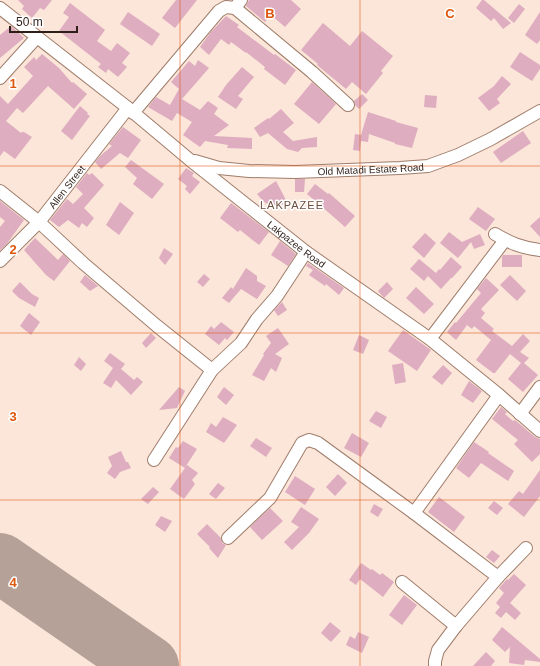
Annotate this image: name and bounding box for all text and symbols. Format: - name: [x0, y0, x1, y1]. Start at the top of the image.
- text: B: [265, 6, 275, 21]
- text: C: [445, 6, 455, 21]
- scale bar: [10, 8, 77, 34]
- text: 50 m: [16, 15, 43, 29]
- text: 1: [9, 76, 17, 91]
- street label: Old Matadi Estate Road: [317, 161, 424, 177]
- street label: Allen Street: [46, 163, 87, 210]
- district label: LAKPAZEE: [260, 199, 324, 211]
- street label: Lakpazee Road: [265, 218, 328, 270]
- text: 2: [9, 242, 17, 257]
- text: 3: [9, 409, 17, 424]
- text: 4: [9, 575, 17, 590]

